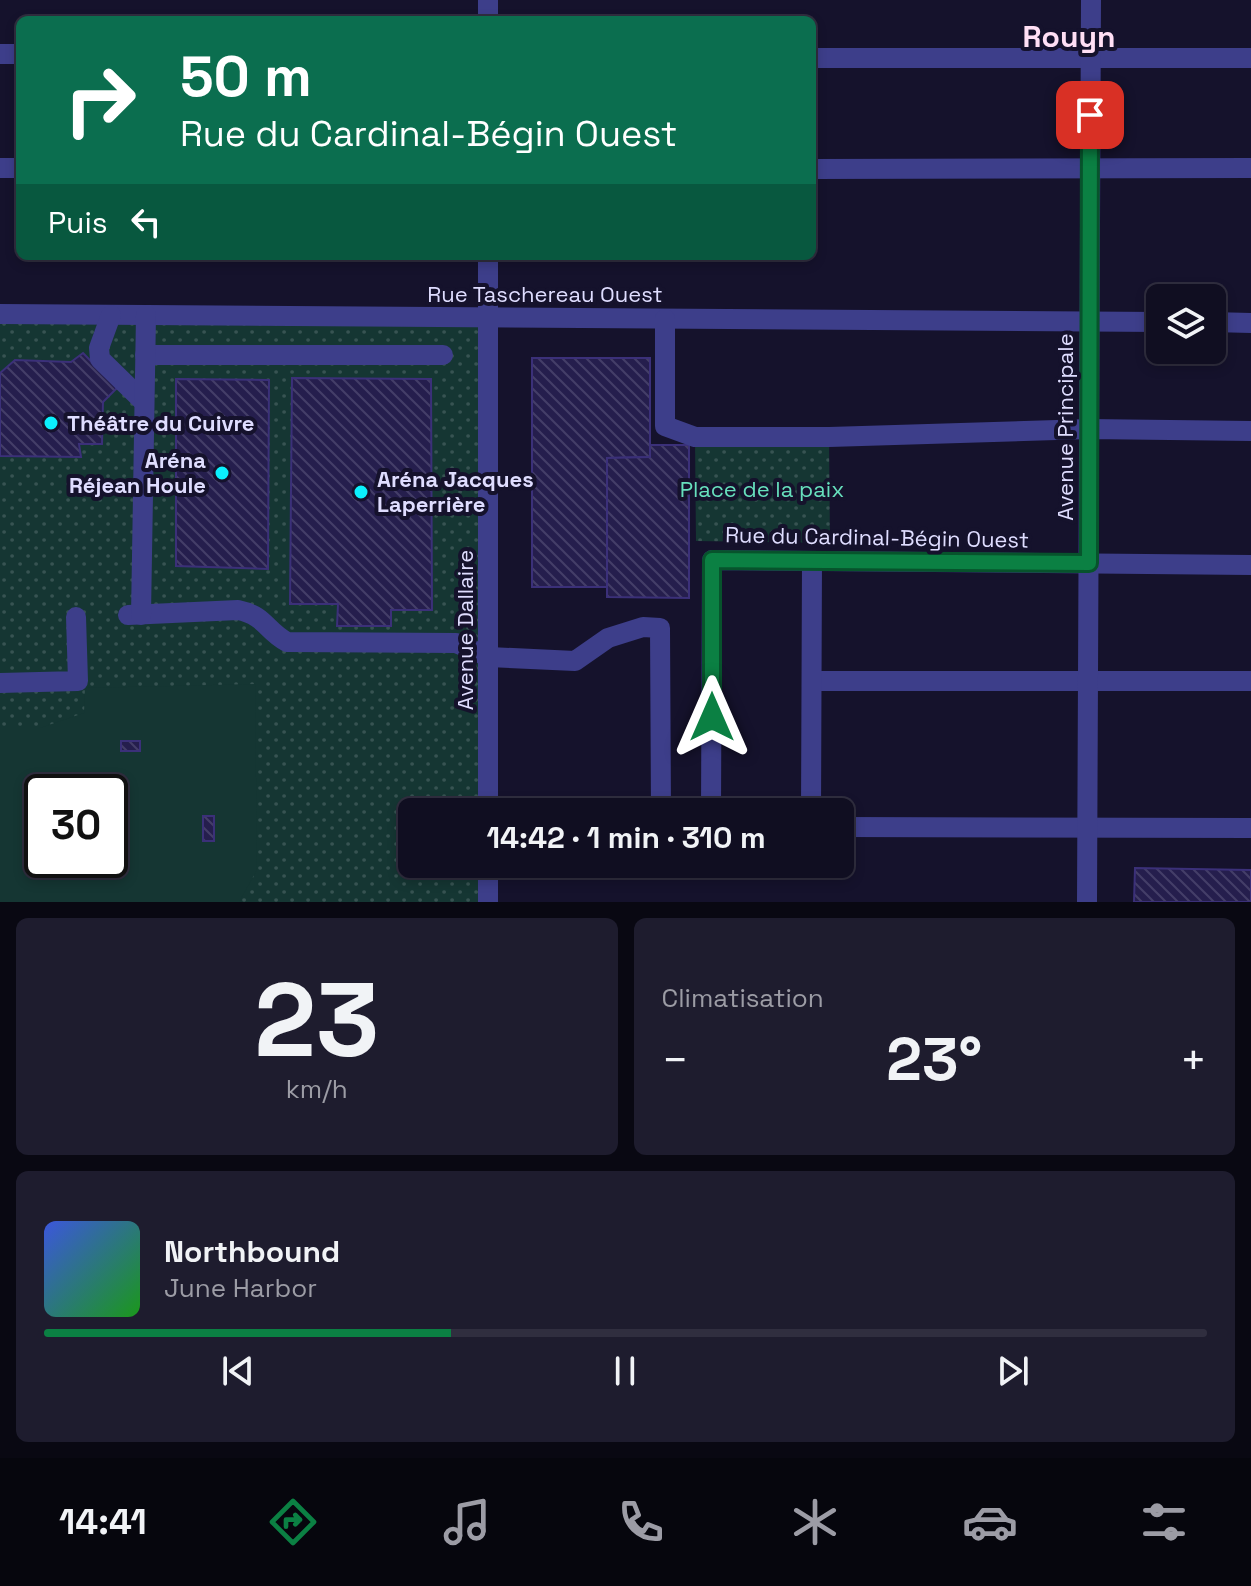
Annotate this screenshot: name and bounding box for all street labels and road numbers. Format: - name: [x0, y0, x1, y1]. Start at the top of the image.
- street label: Rue Taschereau Ouest: [427, 280, 663, 308]
- street label: Avenue Principale: [1051, 333, 1079, 521]
- street label: Rue du Cardinal-Bégin Ouest: [725, 520, 1029, 554]
- street label: Avenue Dallaire: [451, 550, 479, 710]

